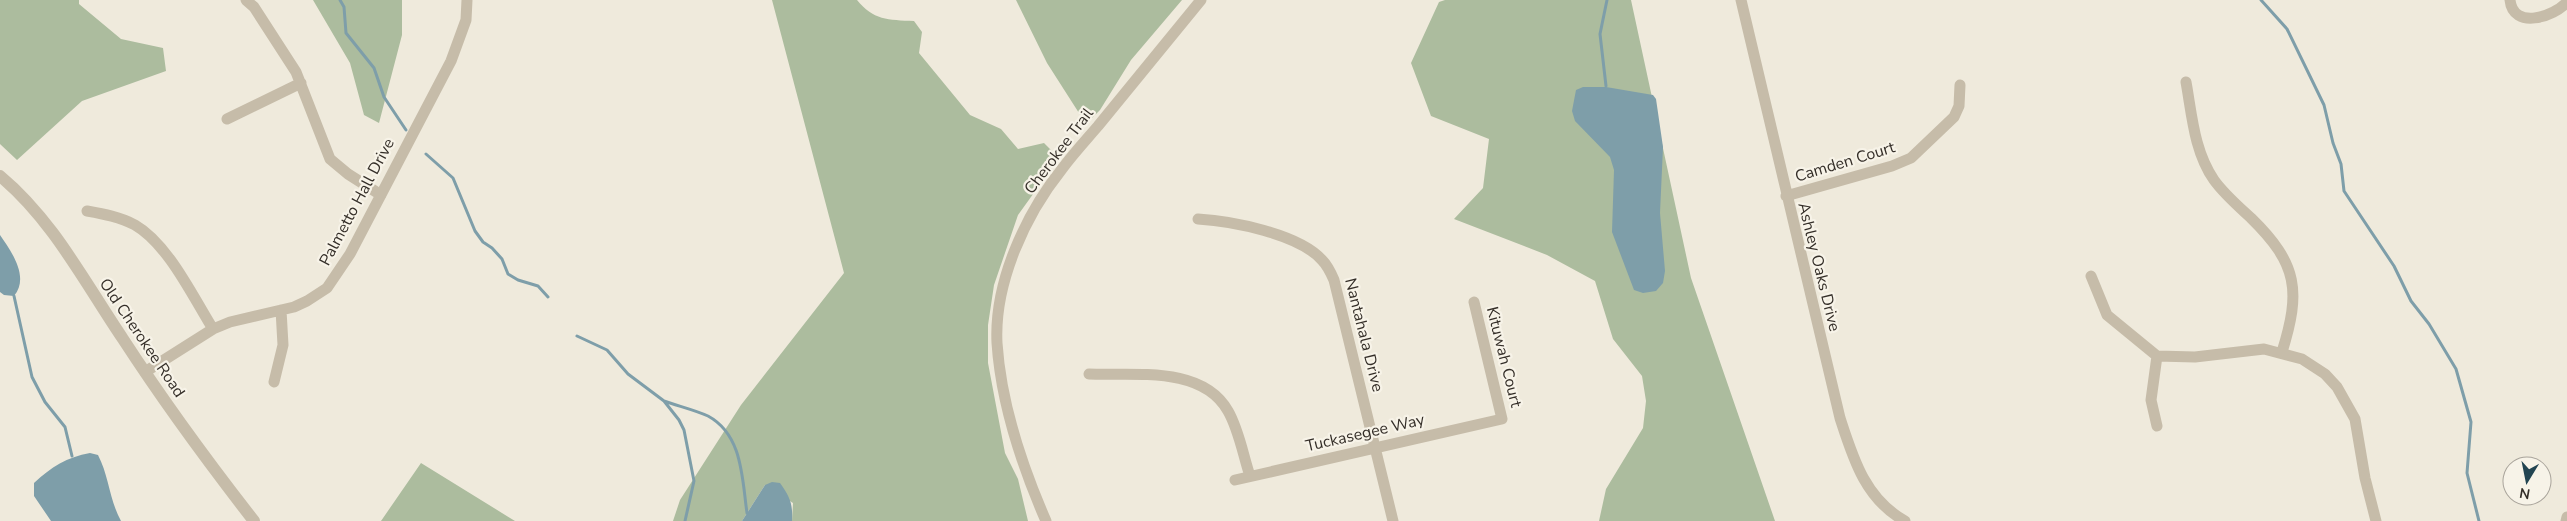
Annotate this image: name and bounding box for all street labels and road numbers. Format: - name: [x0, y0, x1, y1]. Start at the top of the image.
- street label: Cherokee Trail: [1019, 103, 1099, 199]
- street label: Palmetto Hall Drive: [314, 134, 400, 270]
- street label: Camden Court: [1792, 136, 1898, 188]
- street label: Ashley Oaks Drive: [1792, 200, 1846, 334]
- street label: Old Cherokee Road: [94, 274, 190, 402]
- street label: Nantahala Drive: [1339, 276, 1389, 394]
- street label: Kituwah Court: [1481, 304, 1527, 410]
- street label: Tuckasegee Way: [1303, 408, 1427, 457]

